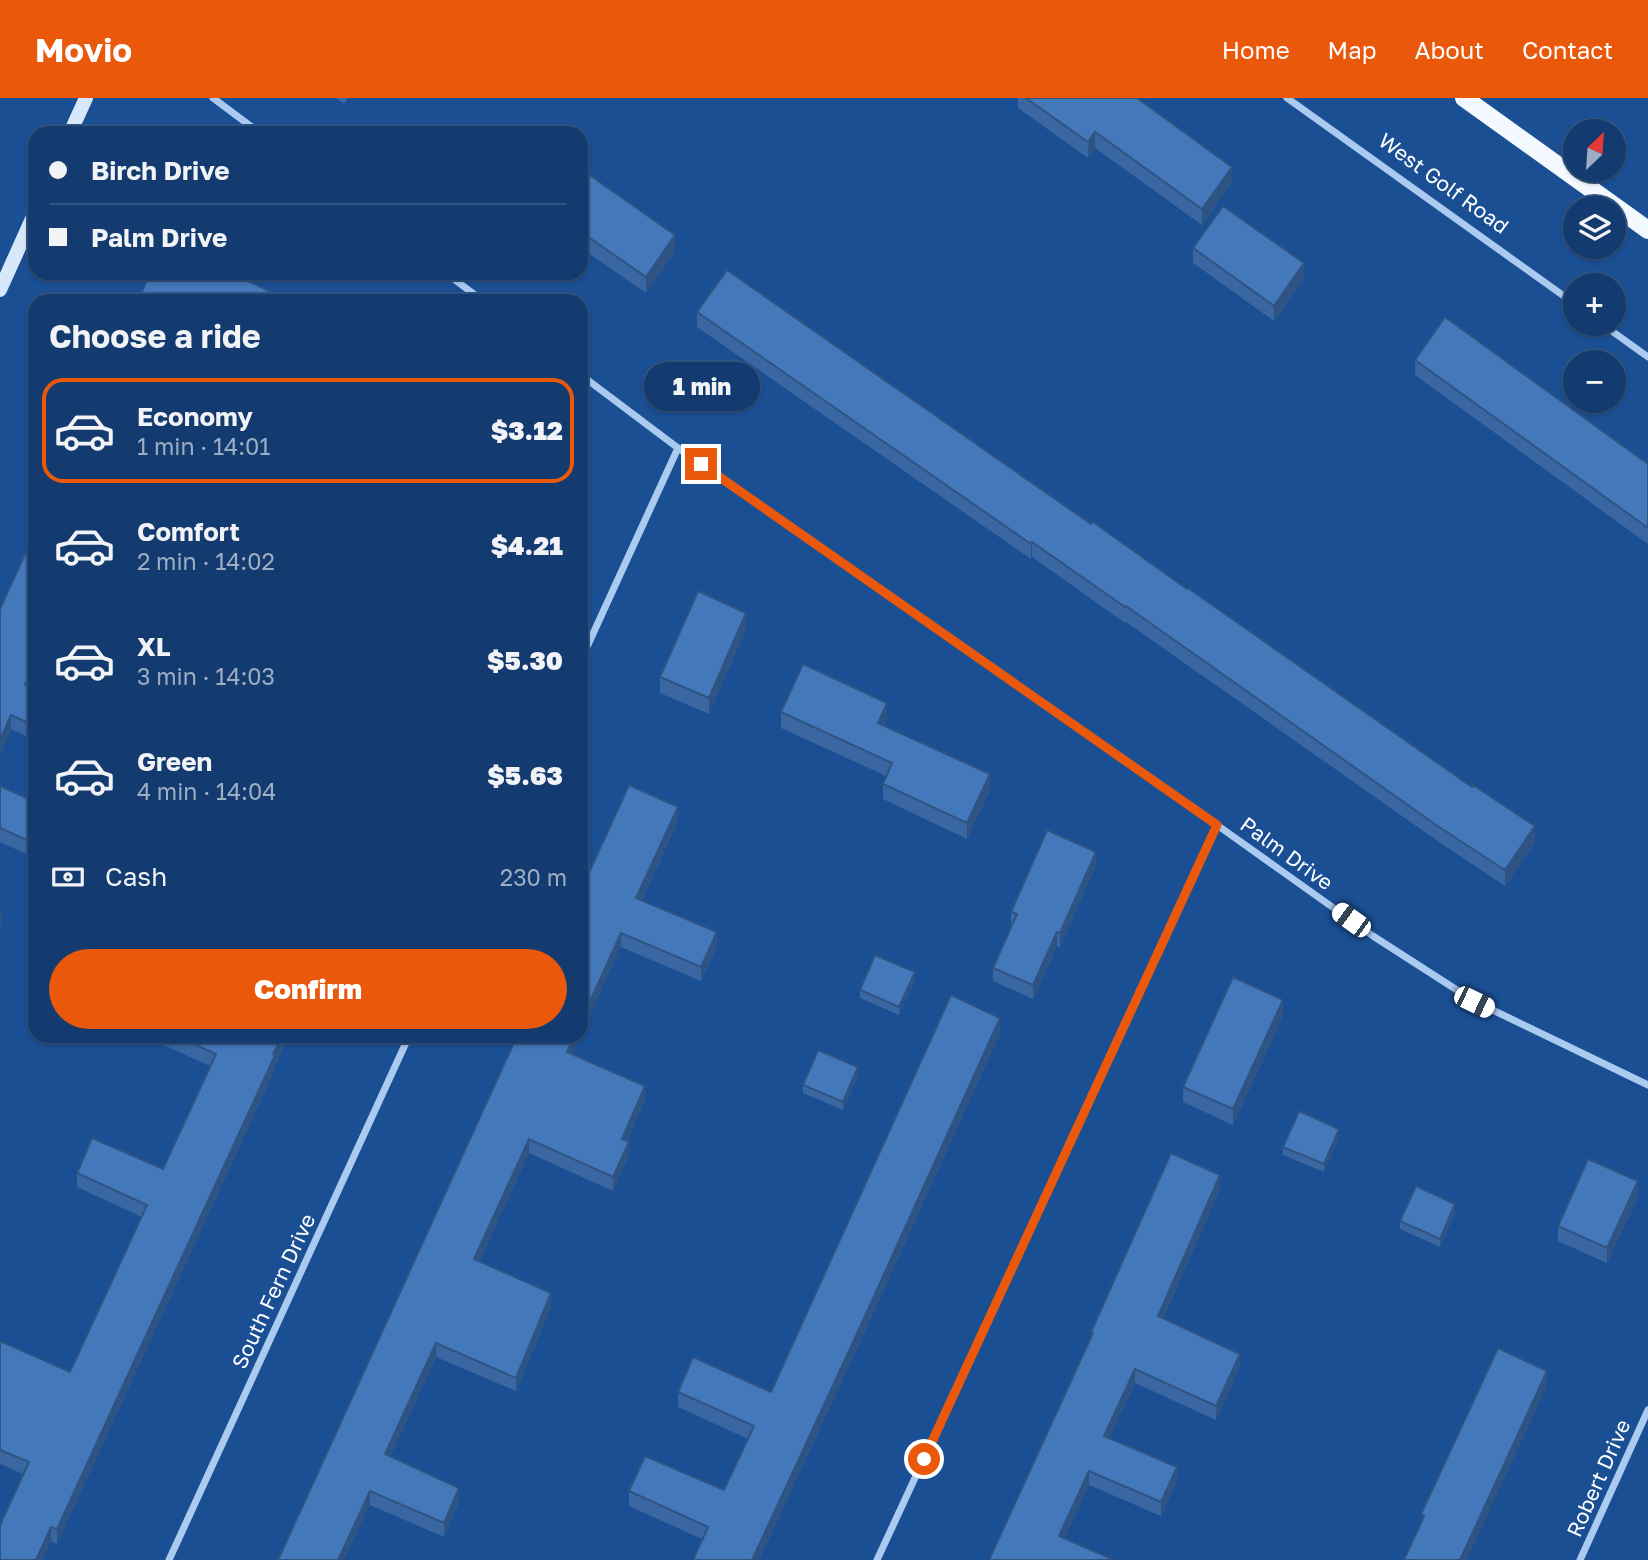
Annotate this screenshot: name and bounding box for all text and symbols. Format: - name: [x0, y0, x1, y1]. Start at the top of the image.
- text: Movio: [35, 30, 132, 69]
- text: Home: [1222, 35, 1290, 64]
- text: Map: [1328, 35, 1377, 64]
- text: About: [1415, 35, 1484, 64]
- text: Contact: [1522, 35, 1613, 64]
- north arrow: [1563, 119, 1626, 182]
- map controls: [1563, 119, 1626, 413]
- street label: West Golf Road: [1374, 127, 1514, 239]
- text: Birch Drive: [91, 155, 230, 186]
- button: layers: [1563, 196, 1626, 259]
- text: Palm Drive: [91, 222, 227, 253]
- button: +: [1563, 273, 1626, 336]
- text: Choose a ride: [49, 317, 261, 355]
- button: −: [1563, 350, 1626, 413]
- callout: 1 min: [643, 362, 759, 412]
- text: 1 min: [673, 372, 731, 400]
- icon: car: [53, 399, 116, 462]
- text: Economy: [137, 401, 253, 432]
- text: $3.12: [491, 415, 563, 446]
- text: 1 min · 14:01: [137, 432, 270, 460]
- route end: [685, 448, 717, 480]
- icon: car: [53, 514, 116, 577]
- text: Comfort: [137, 516, 240, 547]
- text: $4.21: [491, 530, 563, 561]
- text: 2 min · 14:02: [137, 547, 275, 575]
- icon: car: [53, 629, 116, 692]
- text: XL: [137, 631, 171, 662]
- text: $5.30: [487, 645, 563, 676]
- text: 3 min · 14:03: [137, 662, 275, 690]
- icon: car: [53, 744, 116, 807]
- text: Green: [137, 746, 212, 777]
- text: $5.63: [487, 760, 563, 791]
- text: 4 min · 14:04: [137, 777, 276, 805]
- street label: Palm Drive: [1236, 811, 1338, 895]
- icon: cash: [49, 858, 87, 896]
- text: Cash: [105, 861, 167, 892]
- text: 230 m: [500, 863, 567, 891]
- car: [1328, 899, 1375, 941]
- button: Confirm: [49, 949, 567, 1029]
- car: [1451, 983, 1498, 1021]
- street label: South Fern Drive: [226, 1209, 320, 1373]
- street label: Robert Drive: [1560, 1415, 1636, 1541]
- route start: [908, 1443, 940, 1475]

